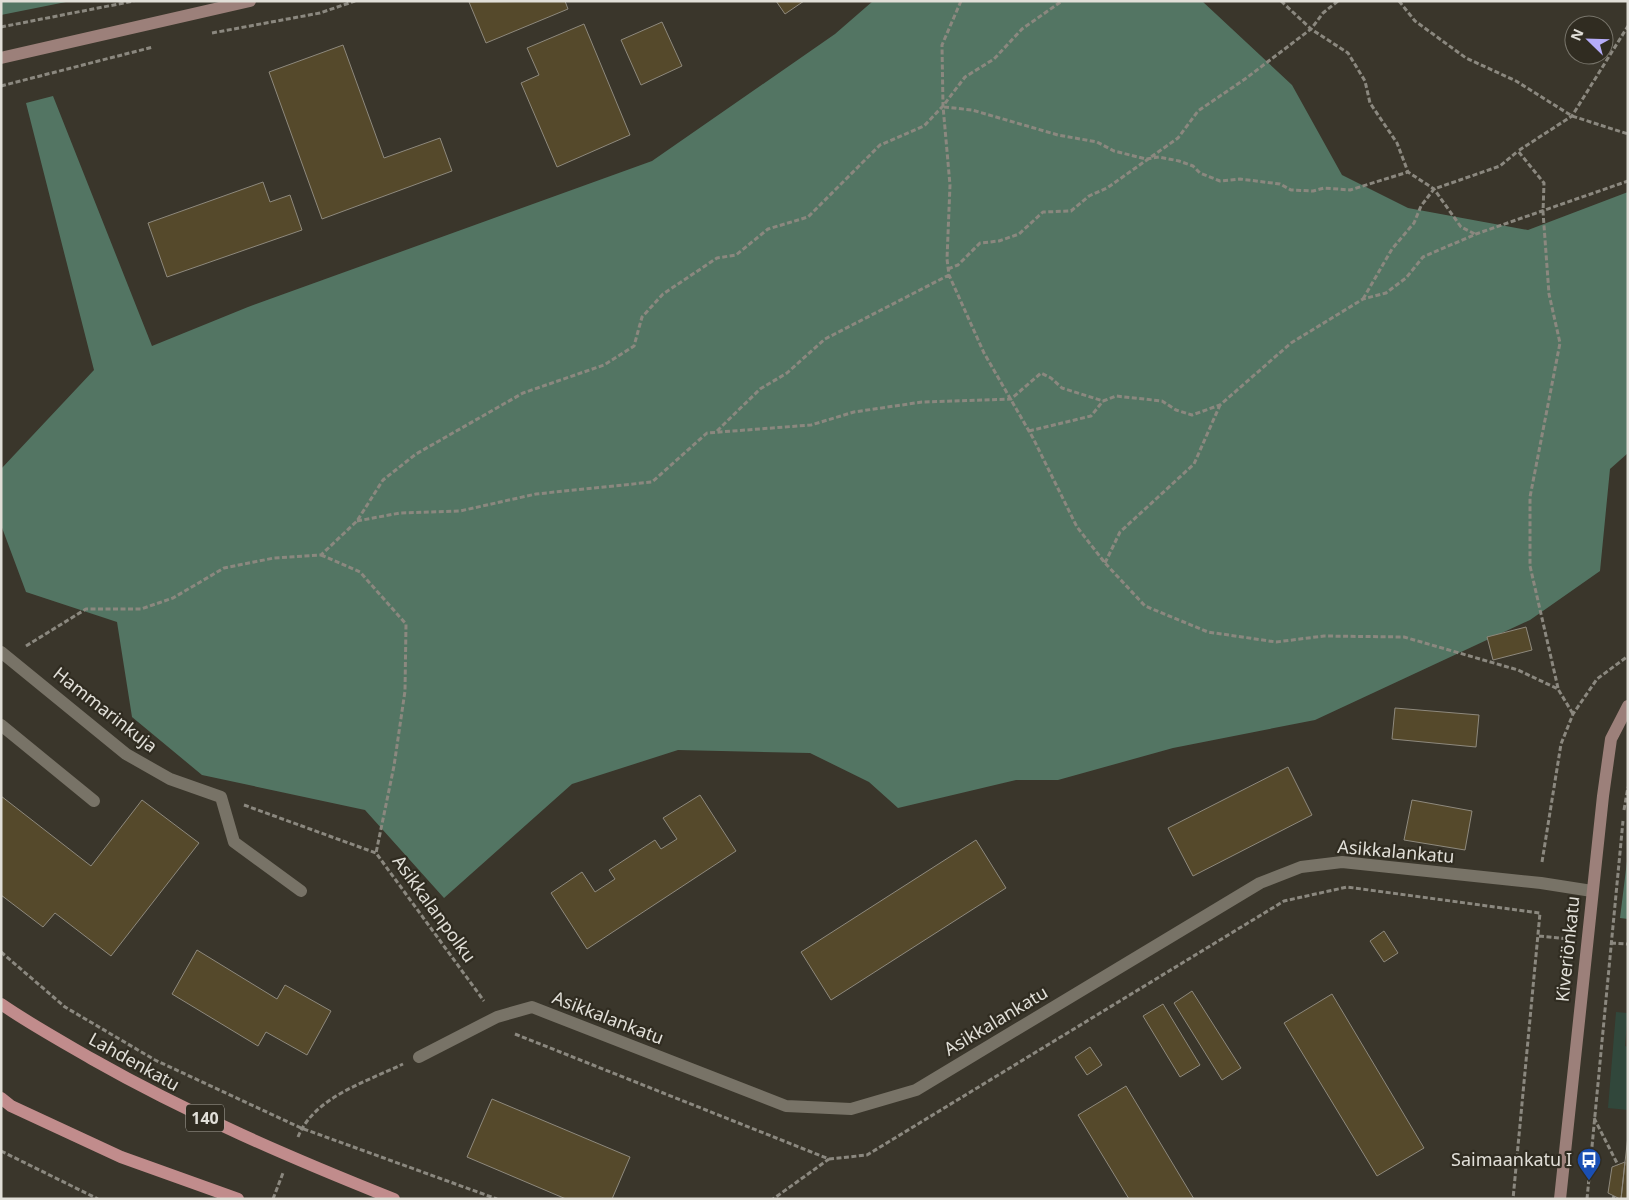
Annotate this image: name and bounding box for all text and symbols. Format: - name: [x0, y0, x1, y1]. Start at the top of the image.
- north arrow: [1564, 15, 1614, 65]
- text: N: [1566, 26, 1588, 44]
- street label: Hammarinkuja: [49, 661, 163, 757]
- street label: Asikkalankatu: [1337, 834, 1456, 868]
- street label: Asikkalanpolku: [388, 850, 482, 967]
- street label: Kiveriönkatu: [1550, 895, 1585, 1003]
- street label: Asikkalankatu: [939, 980, 1052, 1061]
- street label: Asikkalankatu: [549, 985, 667, 1049]
- street label: Lahdenkatu: [85, 1026, 184, 1096]
- road number: 140: [186, 1104, 224, 1132]
- place label: Saimaankatu I: [1451, 1147, 1572, 1171]
- bus stop icon: Saimaankatu I: [1576, 1147, 1602, 1181]

